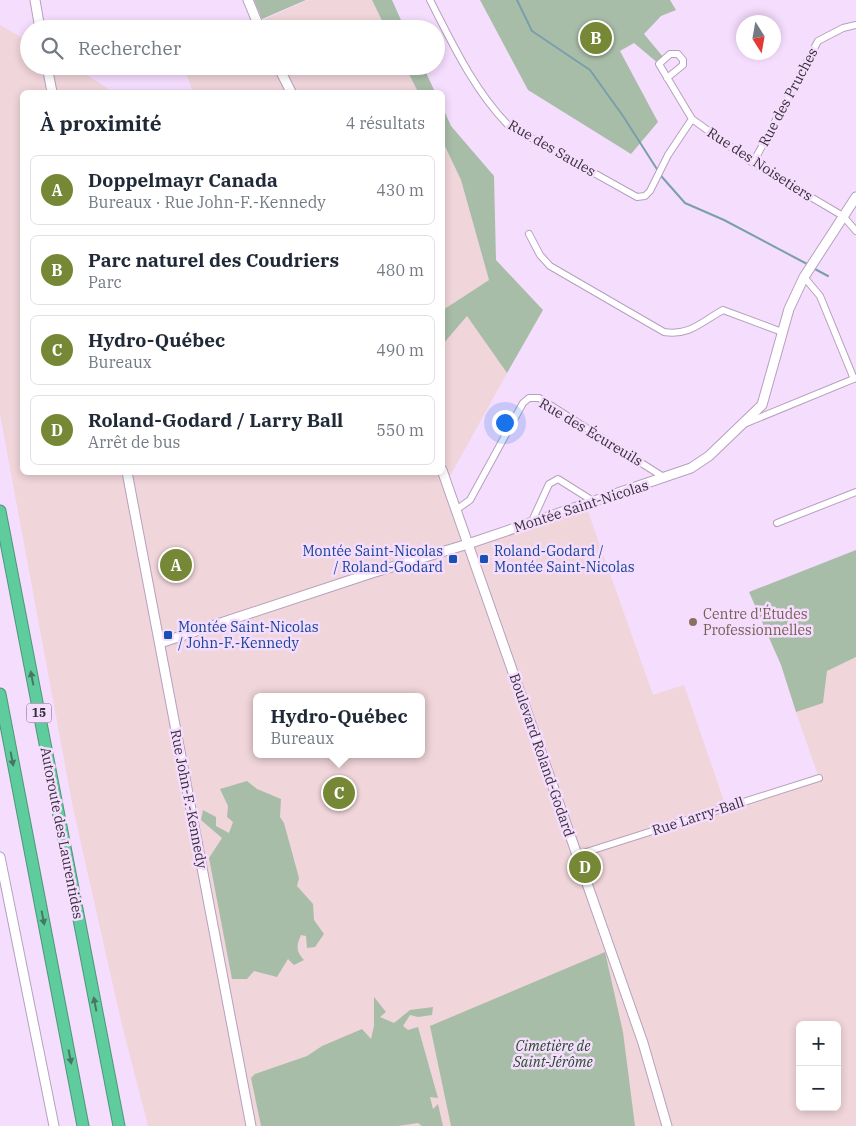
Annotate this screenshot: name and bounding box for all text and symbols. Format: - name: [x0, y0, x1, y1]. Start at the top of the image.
- north arrow: [736, 15, 781, 60]
- pin: B: [580, 19, 612, 57]
- search box: [20, 20, 445, 75]
- icon: search: [38, 34, 66, 62]
- text: Rechercher: [78, 36, 181, 60]
- street label: Rue des Pruches: [754, 45, 822, 149]
- text: À proximité: [40, 109, 162, 137]
- text: 4 résultats: [346, 113, 425, 133]
- street label: Rue des Saules: [505, 116, 599, 180]
- street label: Rue des Noisetiers: [704, 123, 816, 205]
- text: Doppelmayr Canada: [88, 168, 278, 192]
- text: A: [51, 180, 63, 200]
- text: 430 m: [376, 180, 424, 200]
- text: Bureaux · Rue John-F.-Kennedy: [88, 192, 326, 212]
- text: Parc naturel des Coudriers: [88, 248, 339, 272]
- text: B: [51, 260, 63, 280]
- text: 480 m: [376, 260, 424, 280]
- text: Parc: [88, 272, 122, 292]
- text: Hydro-Québec: [88, 328, 225, 352]
- text: C: [52, 340, 62, 360]
- text: 490 m: [376, 340, 424, 360]
- text: Bureaux: [88, 352, 152, 372]
- street label: Rue des Écureuils: [536, 393, 647, 470]
- text: Roland-Godard / Larry Ball: [88, 408, 343, 432]
- your location: [492, 410, 518, 436]
- text: D: [51, 420, 63, 440]
- text: 550 m: [376, 420, 424, 440]
- text: Arrêt de bus: [88, 432, 180, 452]
- street label: Montée Saint-Nicolas: [511, 476, 651, 536]
- place label: Montée Saint-Nicolas / Roland-Godard: [302, 542, 443, 576]
- place label: Roland-Godard / Montée Saint-Nicolas: [494, 542, 635, 576]
- pin: A: [160, 546, 192, 584]
- marker: Montée Saint-Nicolas / Roland-Godard: [447, 553, 459, 565]
- marker: Roland-Godard / Montée Saint-Nicolas: [478, 553, 490, 565]
- place label: Centre d'Études Professionnelles: [703, 604, 812, 639]
- marker: Centre d'Études Professionnelles: [687, 616, 699, 628]
- place label: Montée Saint-Nicolas / John-F.-Kennedy: [178, 618, 319, 652]
- marker: Montée Saint-Nicolas / John-F.-Kennedy: [162, 629, 174, 641]
- one-way arrow: [28, 669, 36, 685]
- street label: Boulevard Roland-Godard: [506, 671, 579, 840]
- popup: [253, 693, 425, 758]
- road number: 15: [26, 704, 52, 722]
- text: Hydro-Québec: [270, 704, 408, 728]
- street label: Rue John-F.-Kennedy: [167, 728, 211, 871]
- text: Bureaux: [270, 728, 334, 748]
- street label: Autoroute des Laurentides: [36, 745, 88, 921]
- one-way arrow: [9, 751, 17, 767]
- pin: C: [323, 774, 355, 812]
- street label: Rue Larry-Ball: [650, 793, 746, 839]
- pin: D: [569, 848, 601, 886]
- one-way arrow: [39, 911, 47, 926]
- one-way arrow: [91, 995, 99, 1011]
- map controls: [796, 1021, 841, 1111]
- button: +: [796, 1021, 841, 1066]
- park label: Cimetière de Saint-Jérôme: [512, 1037, 594, 1071]
- one-way arrow: [66, 1049, 74, 1064]
- button: −: [796, 1066, 841, 1111]

